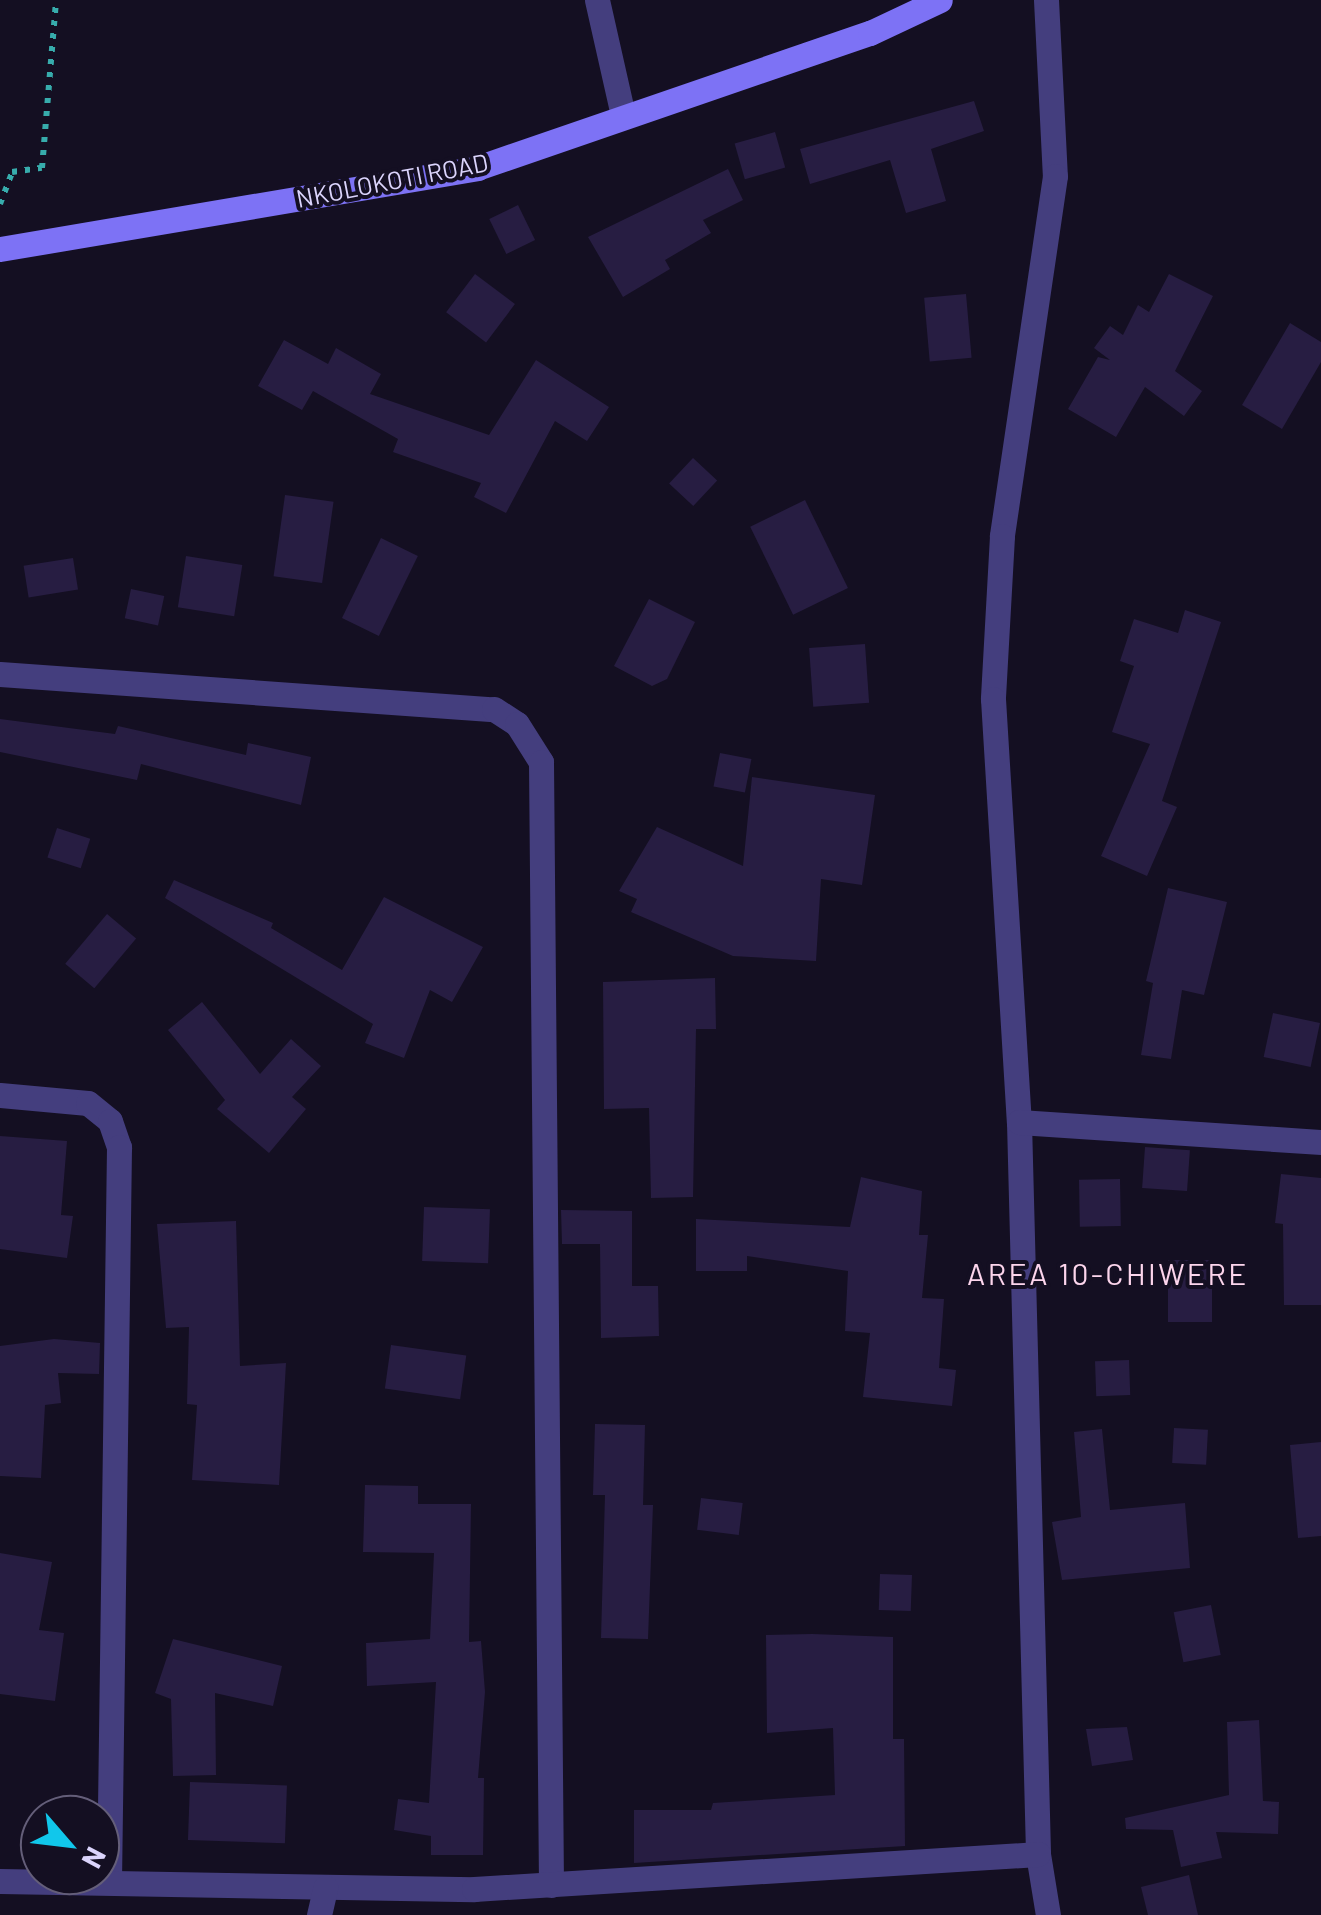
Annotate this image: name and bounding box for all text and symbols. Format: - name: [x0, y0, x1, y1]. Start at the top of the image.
- street label: NKOLOKOTI ROAD: [294, 147, 490, 213]
- district label: AREA 10-CHIWERE: [967, 1255, 1249, 1291]
- north arrow: [20, 1795, 120, 1895]
- text: N: [75, 1842, 114, 1874]

